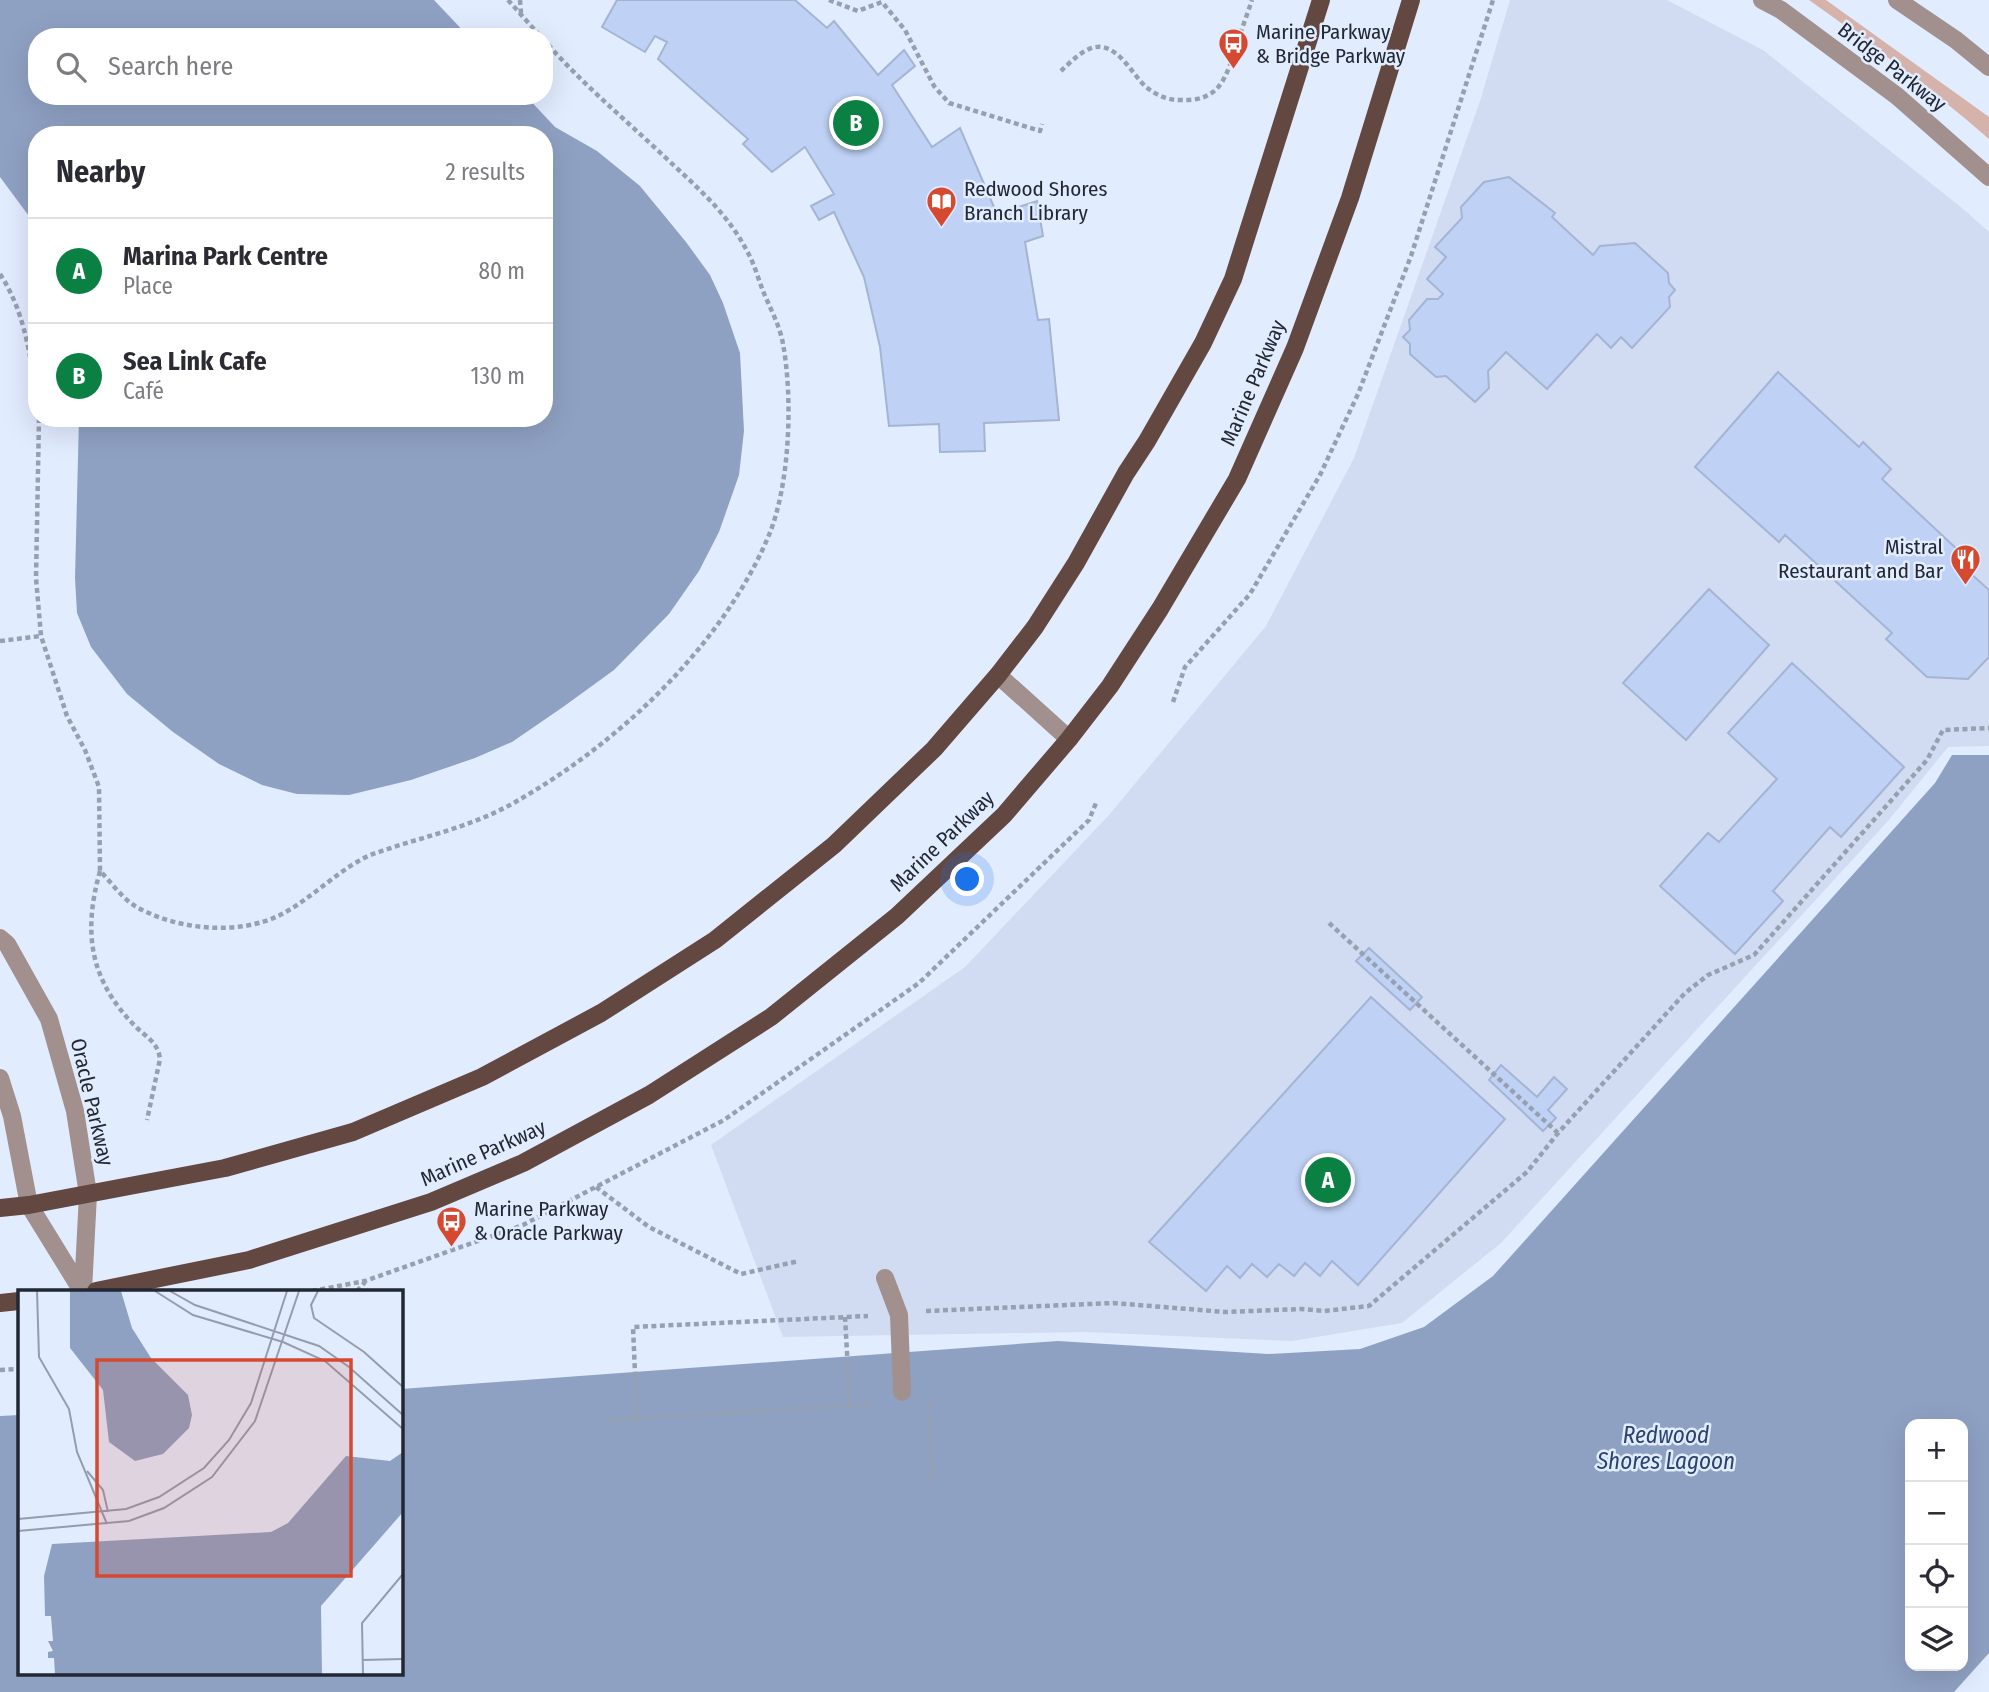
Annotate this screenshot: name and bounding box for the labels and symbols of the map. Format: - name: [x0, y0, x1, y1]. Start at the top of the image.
- street label: Bridge Parkway: [1833, 17, 1952, 118]
- place label: Marine Parkway & Bridge Parkway: [1256, 19, 1406, 69]
- bus stop icon: Marine Parkway & Bridge Parkway: [1216, 27, 1250, 71]
- pin: B: [833, 97, 879, 149]
- place label: Redwood Shores Branch Library: [964, 176, 1107, 226]
- library icon: Redwood Shores Branch Library: [924, 184, 958, 228]
- street label: Marine Parkway: [1215, 316, 1291, 450]
- place label: Mistral Restaurant and Bar: [1778, 534, 1944, 584]
- restaurant icon: Mistral Restaurant and Bar: [1949, 542, 1983, 586]
- street label: Marine Parkway: [885, 785, 1000, 897]
- your location: [950, 862, 984, 896]
- street label: Oracle Parkway: [65, 1036, 119, 1169]
- street label: Marine Parkway: [416, 1114, 550, 1192]
- pin: A: [1305, 1154, 1351, 1206]
- place label: Marine Parkway & Oracle Parkway: [474, 1196, 624, 1246]
- bus stop icon: Marine Parkway & Oracle Parkway: [434, 1204, 468, 1248]
- inset map: [18, 1290, 402, 1674]
- water label: Redwood Shores Lagoon: [1596, 1421, 1735, 1475]

